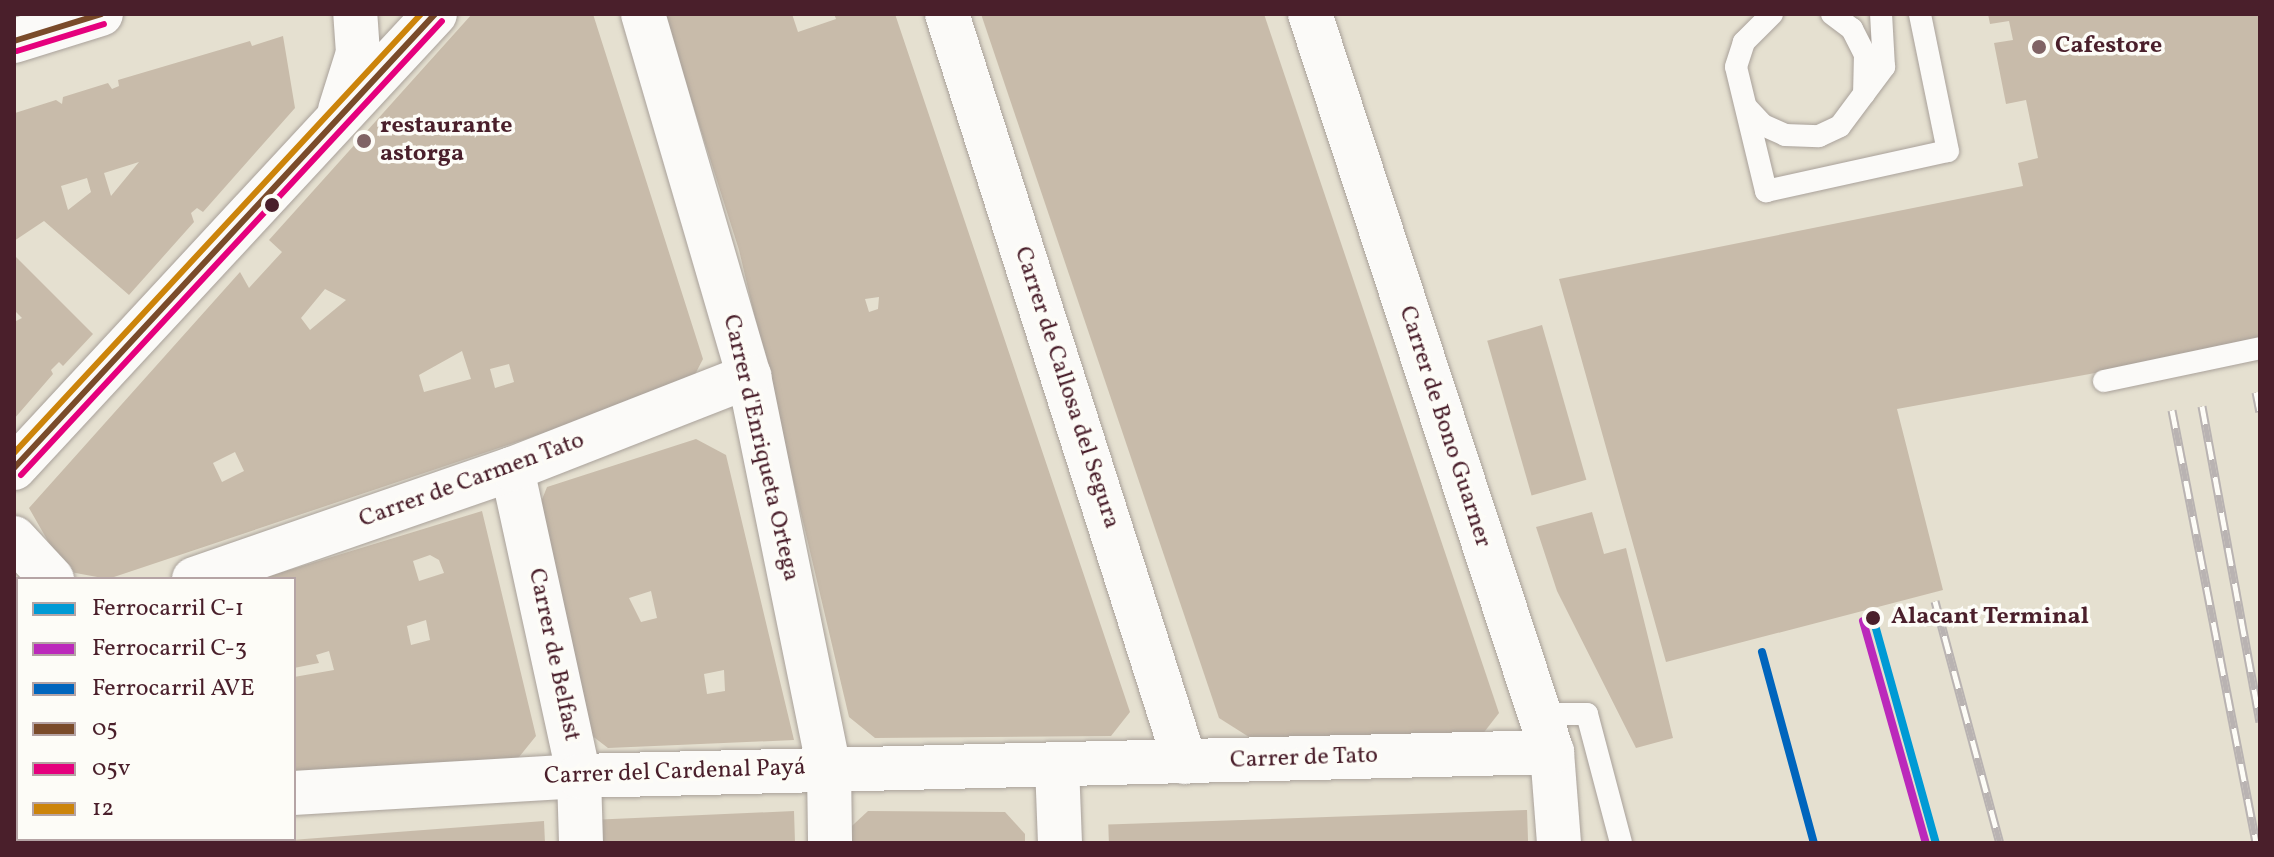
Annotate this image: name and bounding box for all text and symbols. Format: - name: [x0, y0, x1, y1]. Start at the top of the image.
- place label: Cafestore: [2055, 33, 2162, 61]
- marker: Cafestore: [2030, 38, 2048, 56]
- place label: restaurante astorga: [380, 113, 512, 169]
- marker: restaurante astorga: [355, 132, 373, 150]
- unlabelled marker: [264, 197, 280, 213]
- street label: Carrer de Callosa del Segura: [1007, 243, 1125, 533]
- street label: Carrer de Bono Guarner: [1391, 303, 1497, 551]
- street label: Carrer d'Enriqueta Ortega: [715, 312, 805, 584]
- street label: Carrer de Carmen Tato: [355, 427, 589, 535]
- street label: Carrer de Belfast: [521, 566, 585, 744]
- legend: [16, 577, 296, 841]
- text: Ferrocarril C-1: [92, 592, 244, 626]
- place label: Alacant Terminal: [1891, 604, 2089, 632]
- marker: Alacant Terminal: [1862, 607, 1884, 629]
- text: Ferrocarril C-3: [92, 632, 247, 666]
- text: Ferrocarril AVE: [92, 672, 255, 706]
- text: 05: [92, 712, 118, 746]
- street label: Carrer de Tato: [1229, 742, 1379, 776]
- text: 05v: [92, 752, 130, 786]
- street label: Carrer del Cardenal Payá: [544, 754, 806, 792]
- text: 12: [92, 792, 114, 826]

